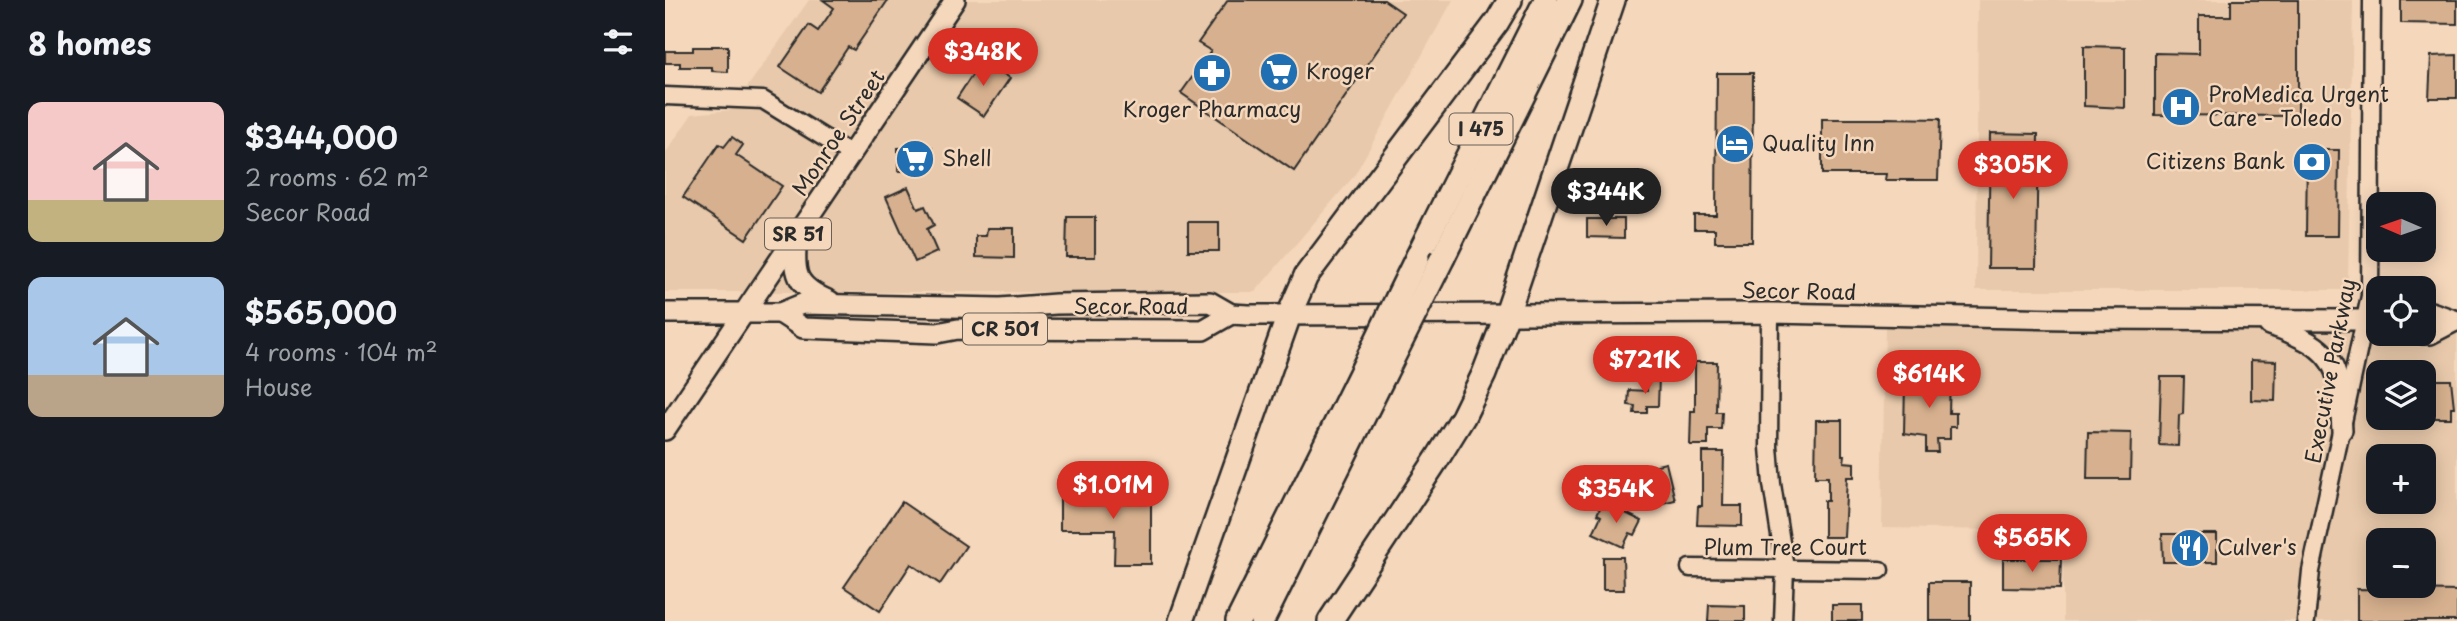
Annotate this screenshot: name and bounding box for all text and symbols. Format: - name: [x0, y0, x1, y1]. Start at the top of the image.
- text: 8 homes: [28, 20, 151, 65]
- icon: filters: [599, 23, 637, 61]
- pin: $348K: [934, 28, 1032, 88]
- text: $348K: [944, 33, 1022, 68]
- supermarket icon: Kroger: [1258, 51, 1300, 93]
- pharmacy icon: Kroger Pharmacy: [1191, 52, 1233, 94]
- place label: Kroger: [1306, 54, 1374, 86]
- street label: Monroe Street: [783, 62, 892, 202]
- place label: ProMedica Urgent Care - Toledo: [2208, 77, 2389, 133]
- hospital icon: ProMedica Urgent Care - Toledo: [2160, 86, 2202, 128]
- place label: Kroger Pharmacy: [1123, 92, 1301, 124]
- road number: I 475: [1449, 113, 1513, 144]
- text: $344,000: [245, 114, 398, 159]
- hotel icon: Quality Inn: [1714, 123, 1756, 165]
- place label: Quality Inn: [1762, 126, 1875, 158]
- icon: home: [84, 130, 168, 214]
- supermarket icon: Shell: [894, 138, 936, 180]
- place label: Shell: [942, 141, 991, 173]
- bank icon: Citizens Bank: [2291, 141, 2333, 183]
- pin: $305K: [1964, 142, 2062, 201]
- place label: Citizens Bank: [2146, 144, 2285, 176]
- text: $305K: [1974, 146, 2052, 181]
- text: 2 rooms · 62 m²: [245, 159, 429, 194]
- pin: $344K: [1557, 168, 1655, 228]
- text: $344K: [1567, 173, 1645, 208]
- north arrow: [2366, 192, 2436, 262]
- map controls: [2366, 192, 2436, 598]
- text: Secor Road: [245, 194, 371, 229]
- road number: SR 51: [765, 218, 831, 250]
- street label: Secor Road: [1741, 273, 1857, 307]
- street label: Executive Parkway: [2295, 276, 2363, 466]
- button: locate: [2366, 276, 2436, 346]
- text: $565,000: [245, 289, 397, 334]
- street label: Secor Road: [1074, 289, 1188, 321]
- icon: home: [84, 305, 168, 389]
- road number: CR 501: [963, 314, 1047, 344]
- text: 4 rooms · 104 m²: [245, 334, 438, 369]
- pin: $721K: [1596, 336, 1694, 396]
- text: $721K: [1609, 341, 1681, 376]
- pin: $614K: [1880, 350, 1978, 410]
- text: $614K: [1893, 355, 1965, 390]
- button: layers: [2366, 360, 2436, 430]
- text: House: [245, 369, 312, 404]
- button: +: [2366, 444, 2436, 514]
- pin: $1.01M: [1056, 462, 1170, 521]
- text: $1.01M: [1073, 466, 1153, 501]
- pin: $354K: [1567, 466, 1665, 525]
- text: $354K: [1578, 470, 1654, 505]
- pin: $565K: [1983, 514, 2081, 574]
- text: $565K: [1993, 519, 2071, 554]
- restaurant icon: Culver's: [2169, 527, 2211, 569]
- button: −: [2366, 528, 2436, 598]
- street label: Plum Tree Court: [1703, 530, 1867, 562]
- place label: Culver's: [2217, 530, 2296, 562]

